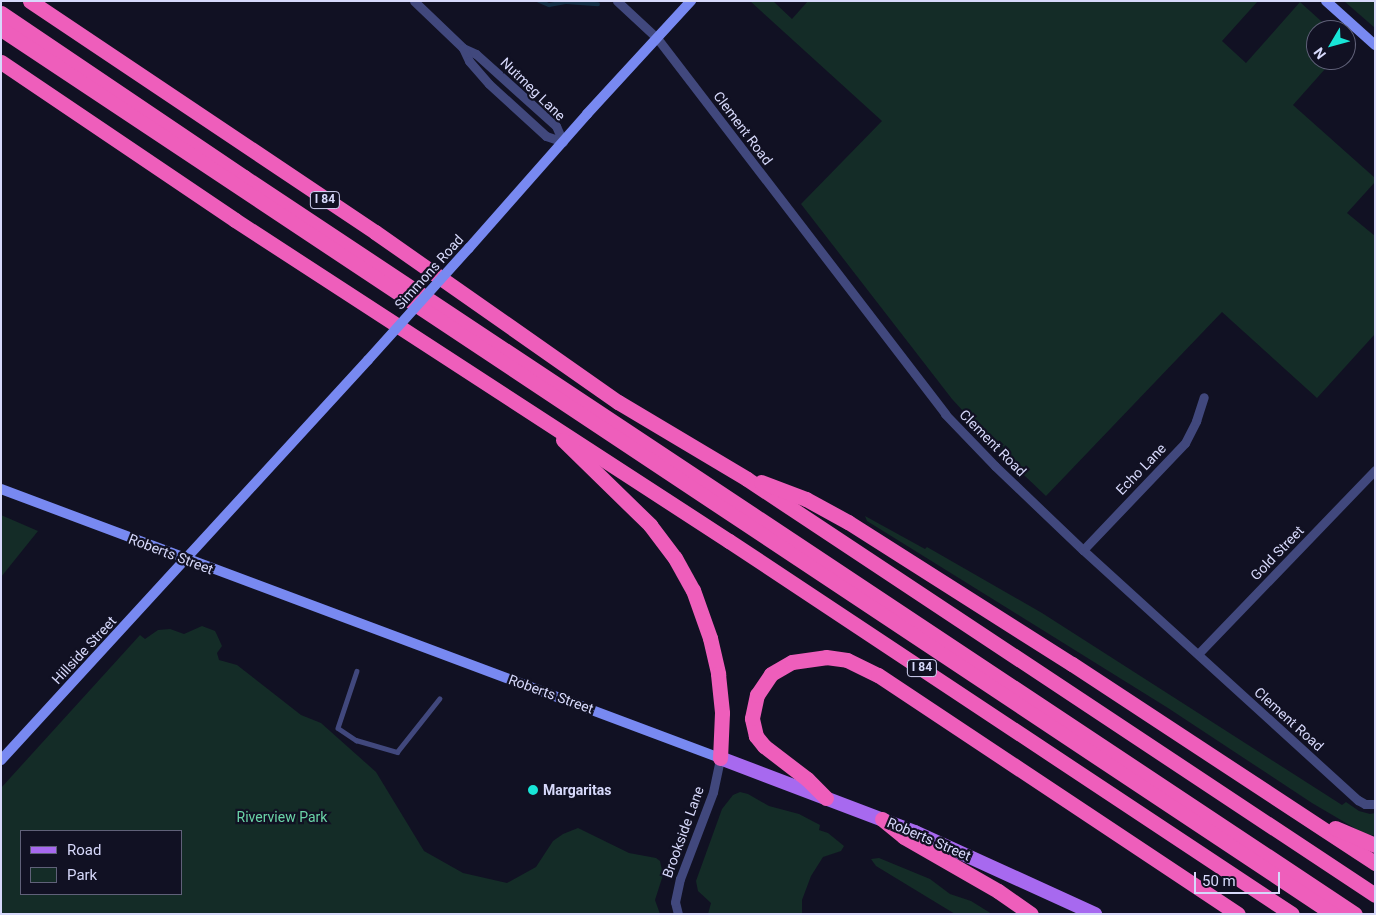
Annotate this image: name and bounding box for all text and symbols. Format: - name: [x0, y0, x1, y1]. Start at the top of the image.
- north arrow: [1306, 20, 1356, 70]
- text: N: [1310, 45, 1329, 62]
- street label: Nutmeg Lane: [497, 54, 569, 124]
- street label: Clement Road: [710, 88, 776, 168]
- road number: I 84: [309, 190, 341, 210]
- street label: Simmons Road: [391, 231, 467, 313]
- street label: Clement Road: [956, 406, 1030, 480]
- street label: Echo Lane: [1113, 440, 1169, 498]
- street label: Gold Street: [1247, 522, 1307, 584]
- street label: Roberts Street: [126, 530, 216, 578]
- street label: Hillside Street: [48, 613, 120, 687]
- road number: I 84: [906, 658, 938, 678]
- street label: Roberts Street: [506, 671, 596, 717]
- street label: Clement Road: [1251, 683, 1327, 755]
- place label: Margaritas: [543, 782, 611, 798]
- marker: Margaritas: [527, 784, 539, 796]
- street label: Brookside Lane: [659, 784, 707, 880]
- park label: Riverview Park: [237, 809, 327, 825]
- street label: Roberts Street: [885, 814, 973, 864]
- legend: [20, 830, 182, 895]
- text: Road: [67, 841, 101, 859]
- scale bar: [1196, 862, 1282, 894]
- text: Park: [67, 866, 97, 884]
- text: 50 m: [1202, 872, 1236, 890]

